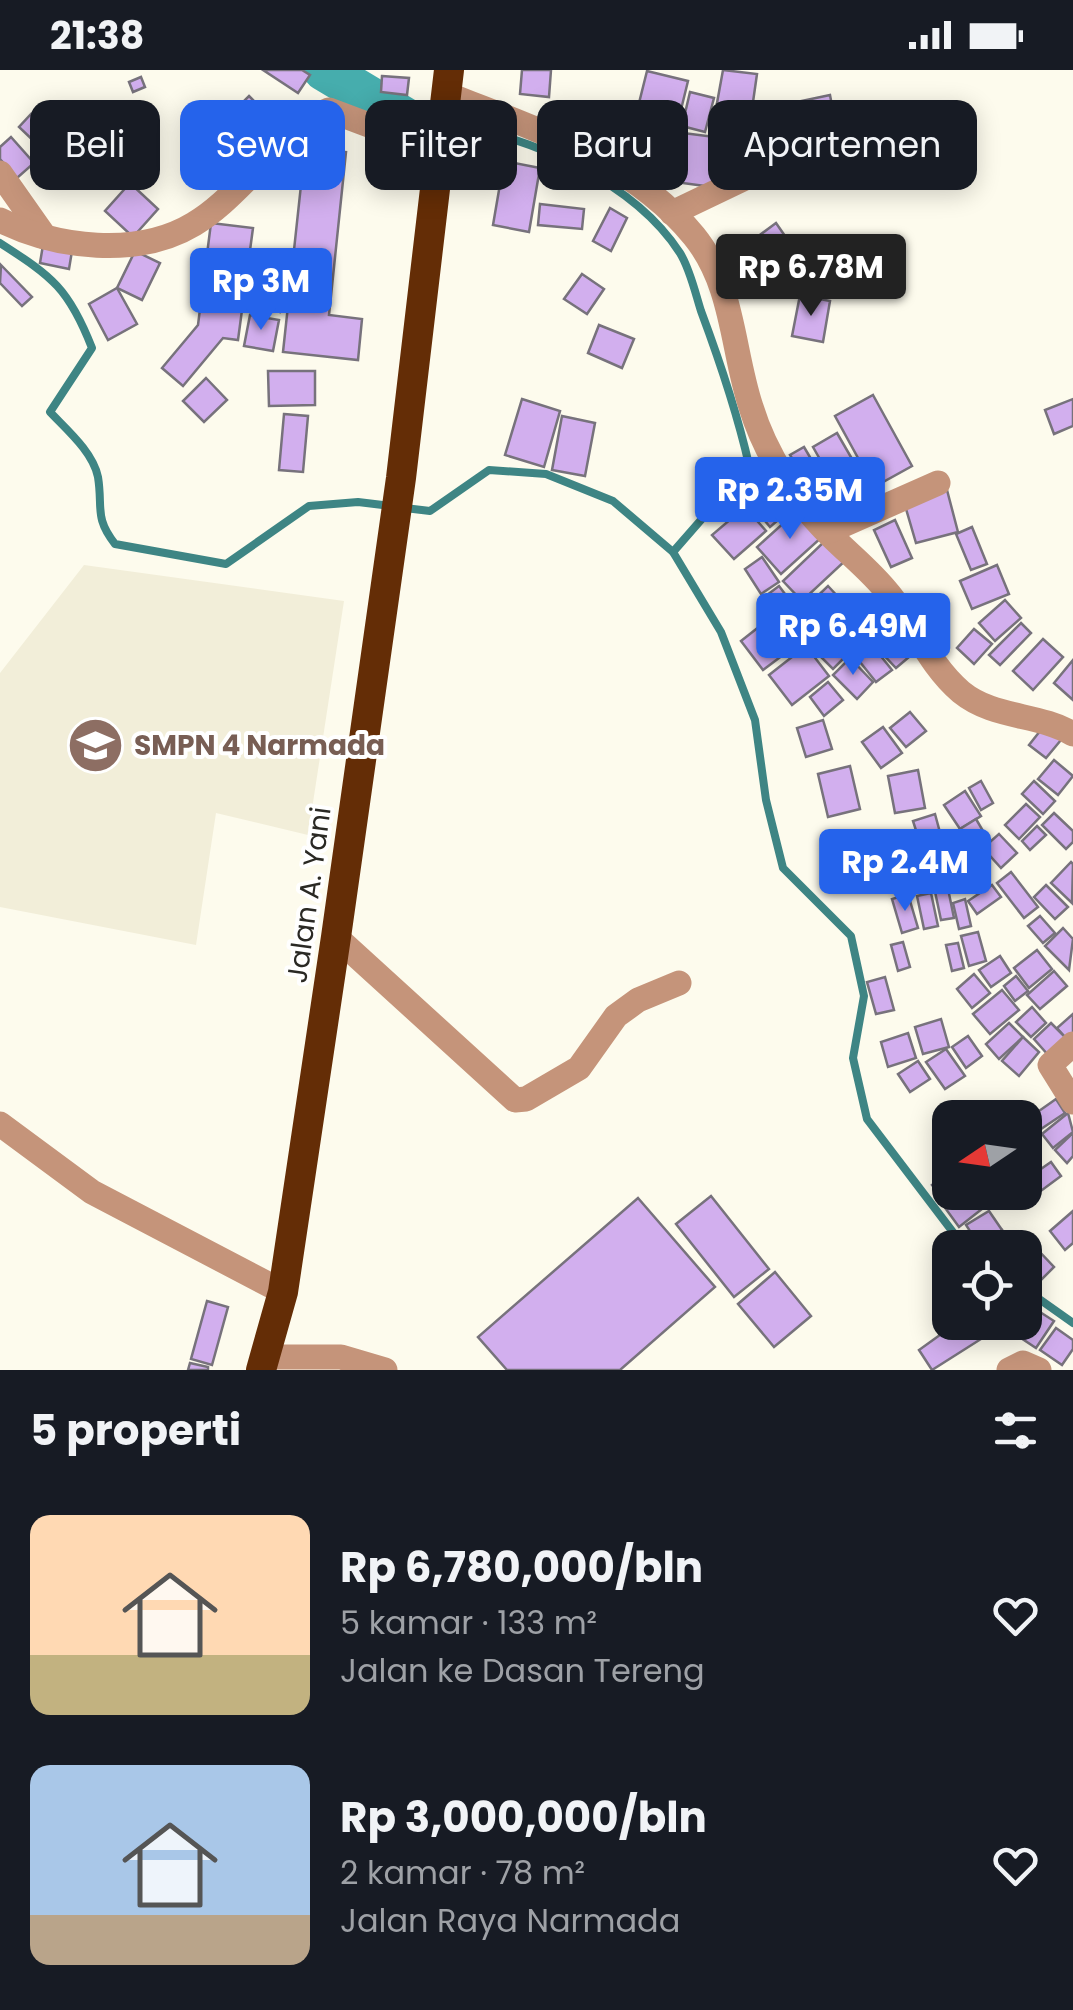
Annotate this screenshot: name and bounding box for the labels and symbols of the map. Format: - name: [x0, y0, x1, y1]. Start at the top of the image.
- pin: Rp 6.78M: [708, 234, 914, 319]
- pin: Rp 3M: [191, 248, 331, 333]
- pin: Rp 2.35M: [687, 457, 893, 542]
- pin: Rp 6.49M: [750, 593, 956, 678]
- school or university icon: SMPN 4 Narmada: [65, 715, 125, 775]
- place label: SMPN 4 Narmada: [134, 726, 385, 765]
- street label: Jalan A. Yani: [277, 805, 341, 985]
- pin: Rp 2.4M: [813, 829, 997, 914]
- north arrow: [932, 1100, 1042, 1210]

